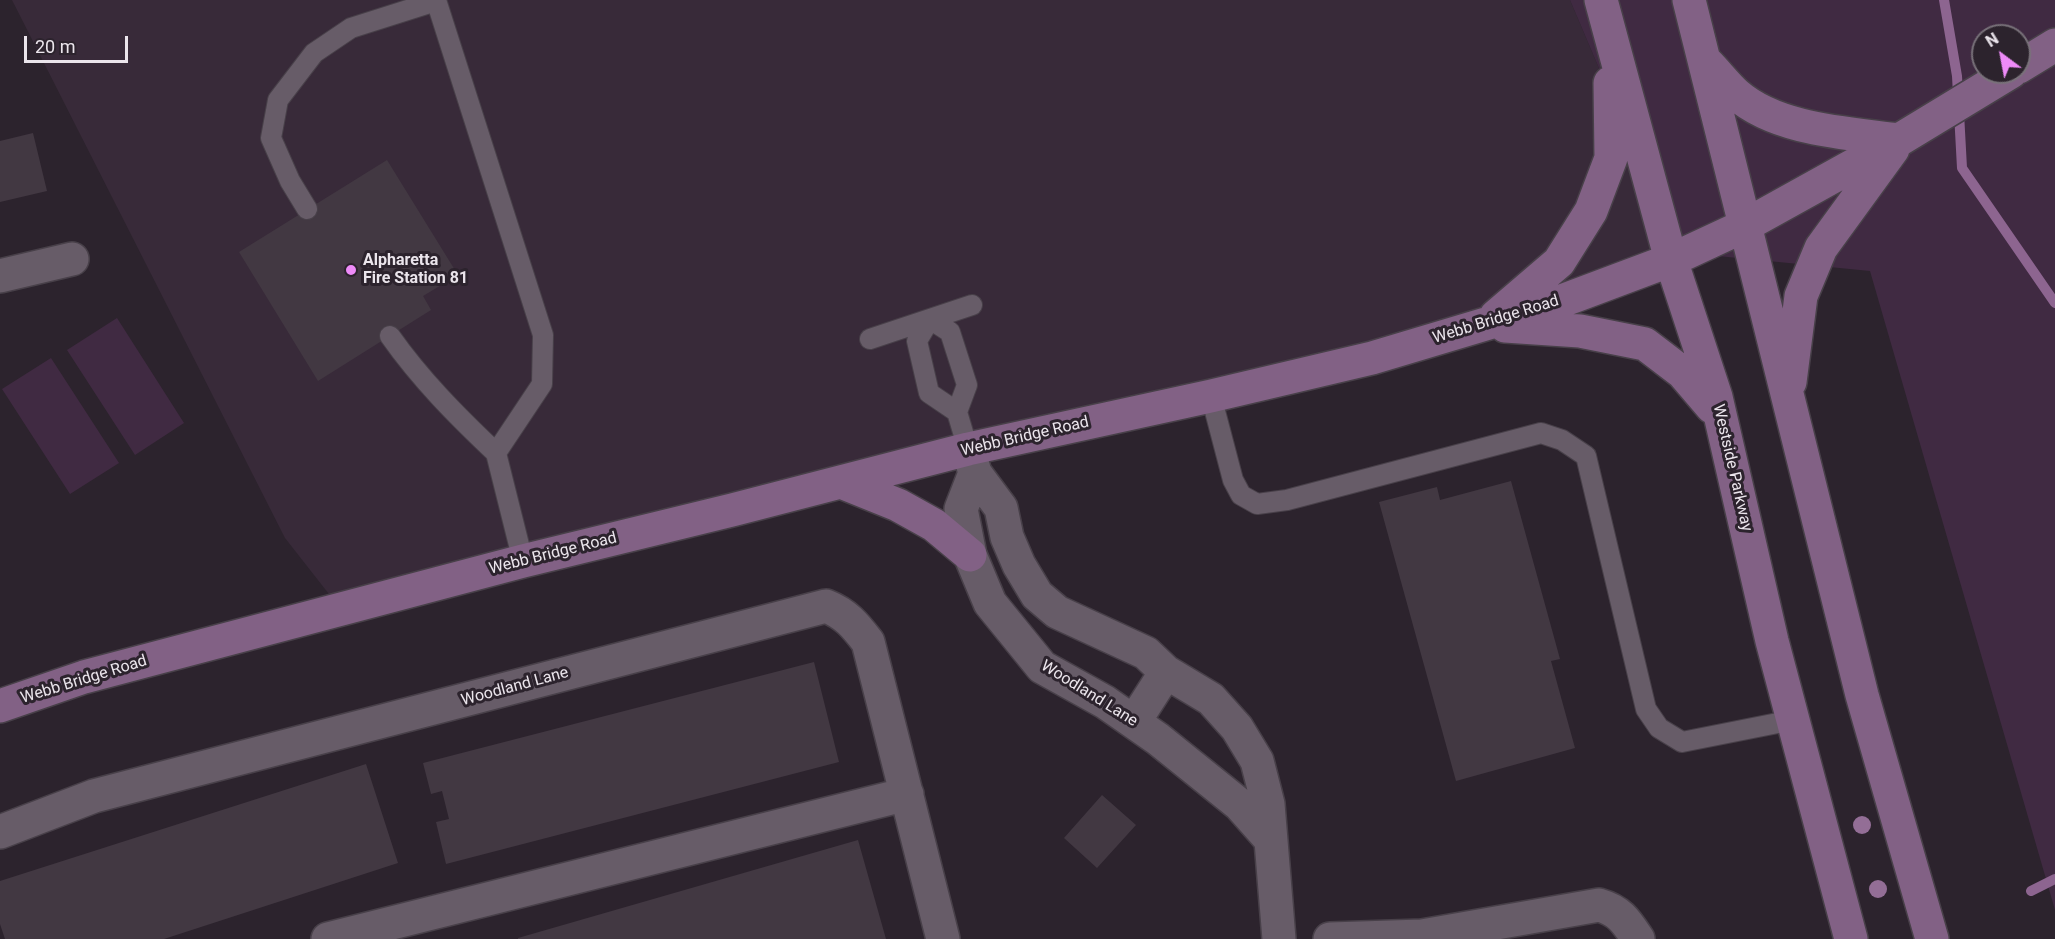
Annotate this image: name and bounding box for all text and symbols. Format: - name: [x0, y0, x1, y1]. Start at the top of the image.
- scale bar: [27, 24, 130, 62]
- north arrow: [1971, 24, 2031, 84]
- text: N: [1982, 29, 2002, 51]
- text: 20 m: [35, 36, 75, 57]
- place label: Alpharetta Fire Station 81: [363, 251, 468, 289]
- marker: Alpharetta Fire Station 81: [344, 263, 358, 277]
- street label: Webb Bridge Road: [1431, 292, 1561, 348]
- street label: Westside Parkway: [1708, 403, 1756, 533]
- street label: Webb Bridge Road: [959, 413, 1091, 461]
- street label: Webb Bridge Road: [487, 529, 619, 579]
- street label: Webb Bridge Road: [19, 652, 149, 708]
- street label: Woodland Lane: [1037, 657, 1141, 731]
- street label: Woodland Lane: [459, 663, 571, 711]

